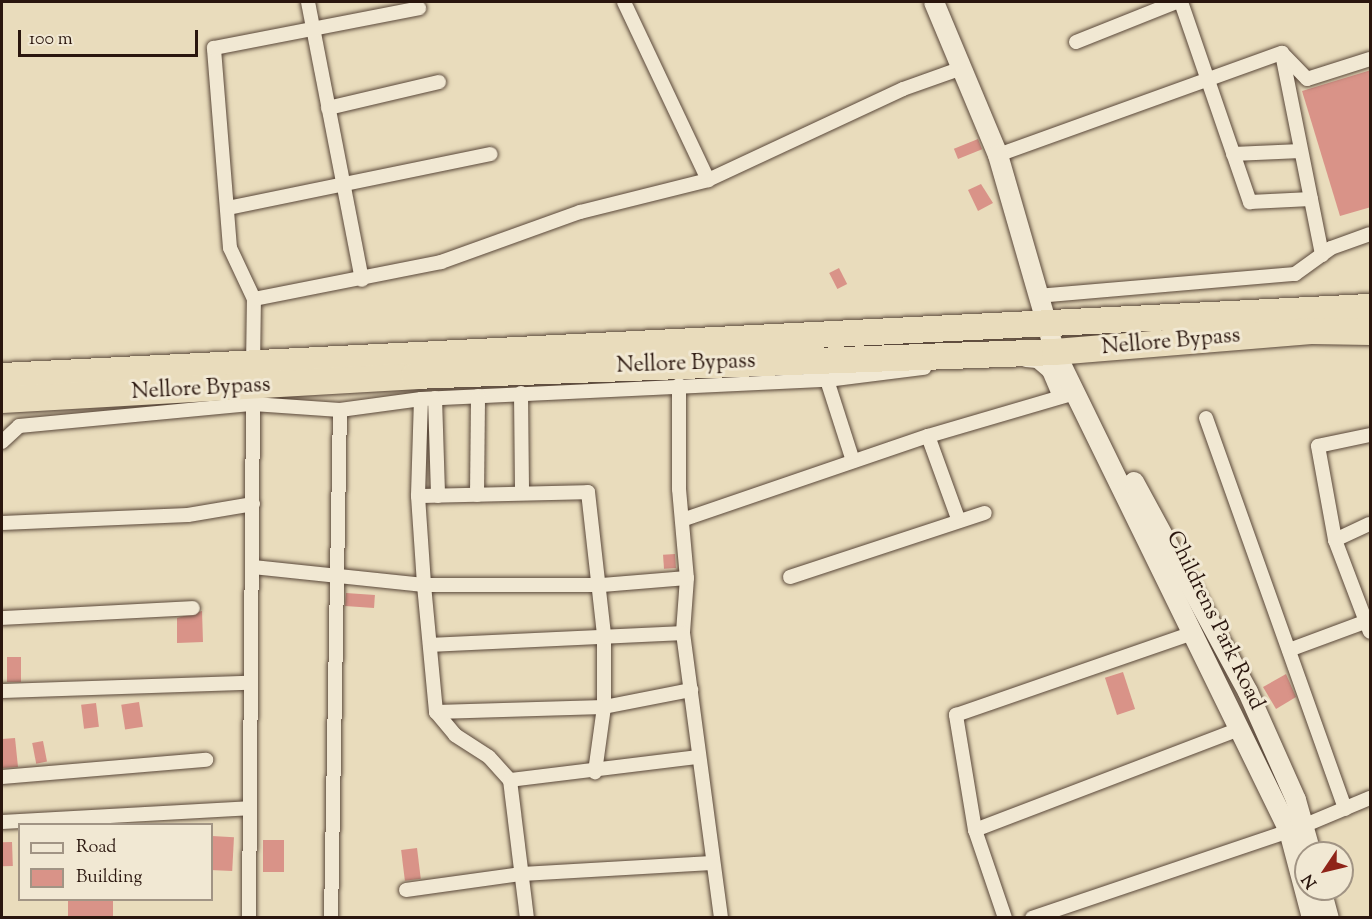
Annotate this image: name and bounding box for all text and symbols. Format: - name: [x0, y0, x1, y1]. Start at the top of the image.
- scale bar: [21, 18, 201, 56]
- text: 100 m: [29, 27, 73, 53]
- street label: Nellore Bypass: [1101, 324, 1241, 362]
- street label: Nellore Bypass: [616, 349, 756, 381]
- street label: Nellore Bypass: [131, 373, 271, 407]
- street label: Childrens Park Road: [1159, 527, 1269, 715]
- legend: [18, 823, 213, 901]
- text: Road: [76, 835, 116, 861]
- north arrow: [1294, 841, 1354, 901]
- text: Building: [76, 865, 142, 891]
- text: N: [1297, 869, 1324, 892]

